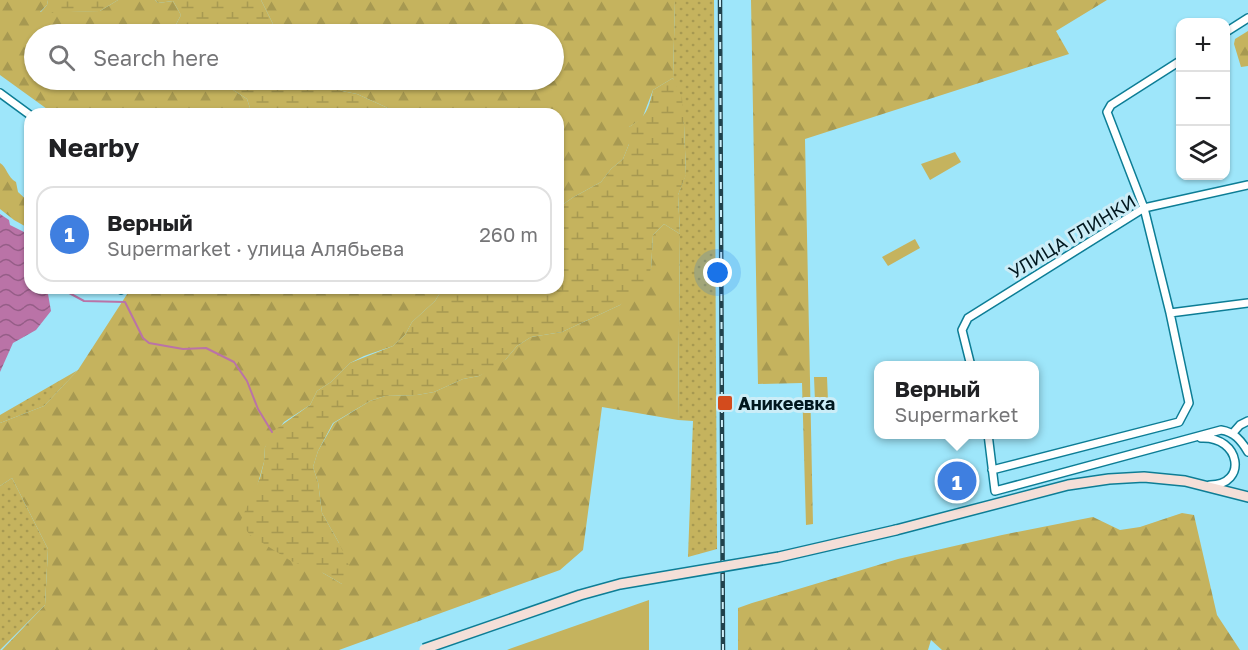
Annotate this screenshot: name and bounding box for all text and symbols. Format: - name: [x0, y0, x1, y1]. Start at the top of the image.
- map controls: [1176, 18, 1230, 180]
- button: +: [1176, 18, 1230, 72]
- search box: [24, 24, 564, 90]
- icon: search: [45, 41, 78, 74]
- text: Search here: [93, 44, 219, 71]
- button: −: [1176, 72, 1230, 126]
- button: layers: [1176, 126, 1230, 180]
- text: Nearby: [48, 132, 139, 163]
- street label: УЛИЦА ГЛИНКИ: [1004, 189, 1140, 283]
- text: Верный: [107, 209, 193, 236]
- text: 1: [64, 222, 75, 246]
- text: 260 m: [479, 222, 538, 246]
- text: Supermarket · улица Алябьева: [107, 236, 404, 260]
- your location: [703, 258, 732, 287]
- popup: [874, 361, 1039, 439]
- text: Верный: [895, 375, 980, 402]
- place label: Аникеевка: [738, 392, 835, 414]
- marker: Аникеевка: [716, 394, 734, 412]
- text: Supermarket: [895, 402, 1018, 426]
- pin: 1: [938, 458, 976, 504]

